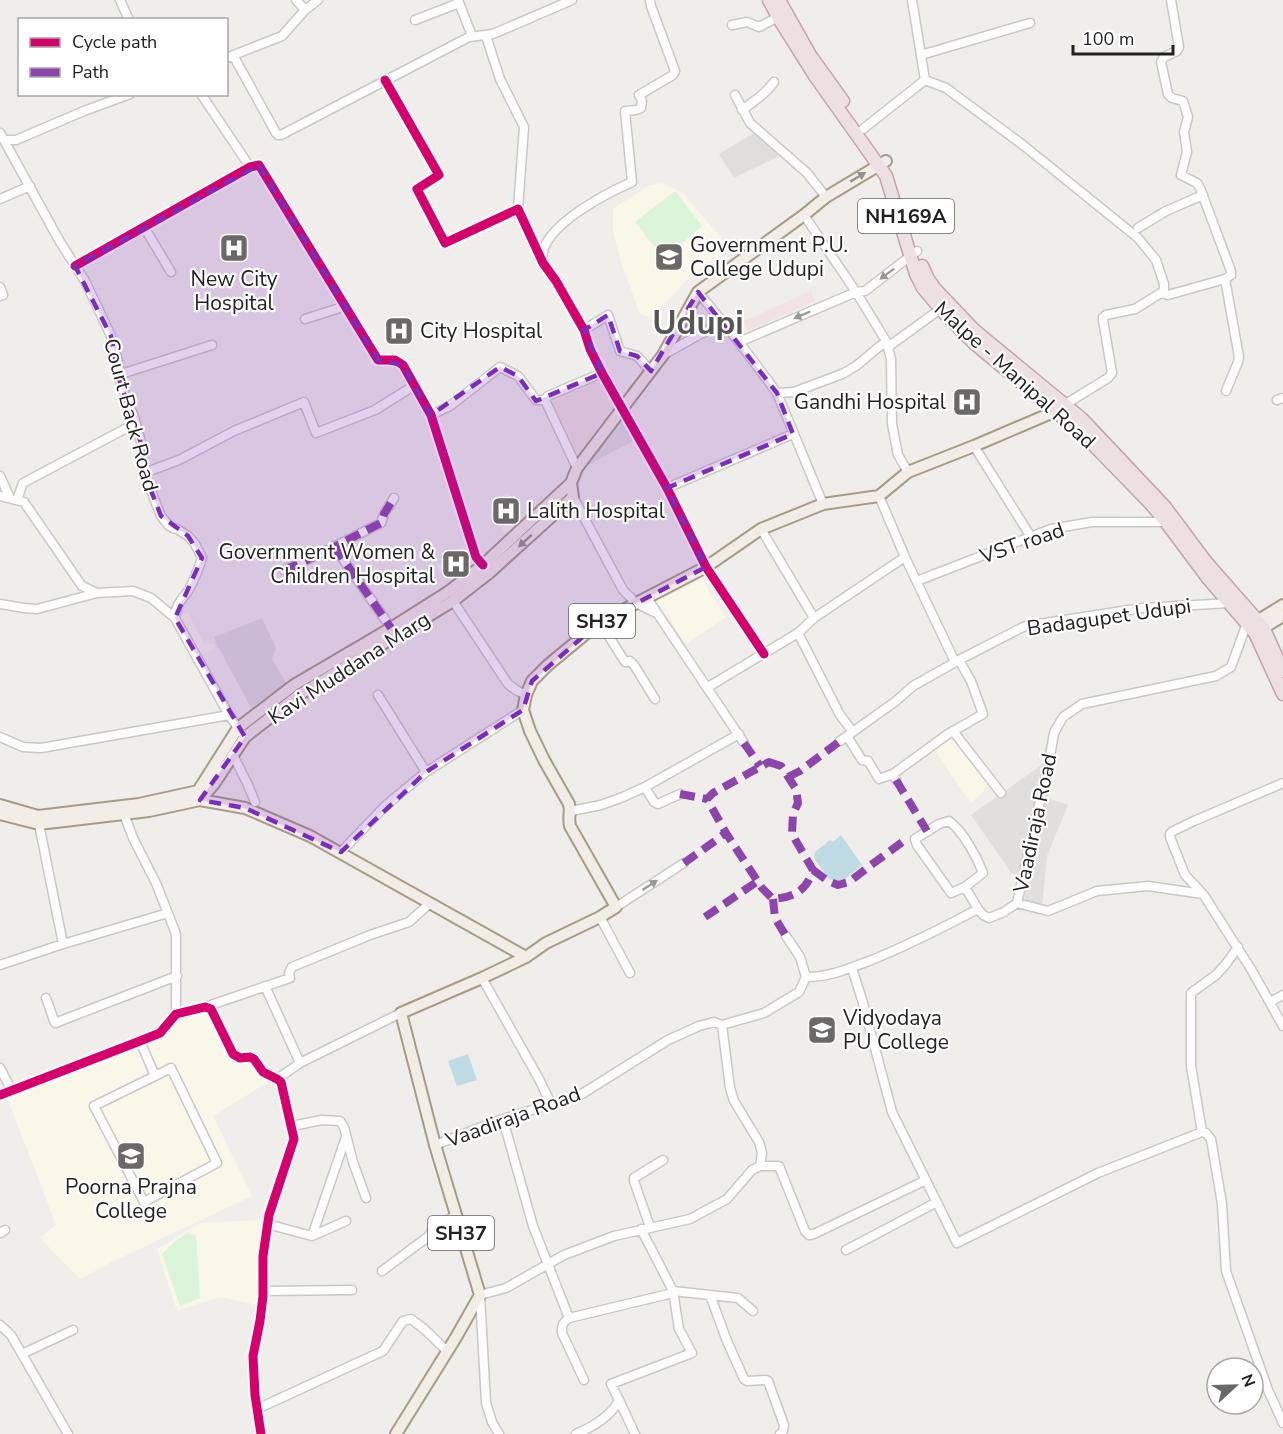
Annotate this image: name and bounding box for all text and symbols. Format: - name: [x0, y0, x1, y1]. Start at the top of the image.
- legend: [18, 18, 228, 96]
- scale bar: [1073, 18, 1174, 56]
- text: 100 m: [1082, 27, 1134, 51]
- text: Cycle path: [72, 30, 157, 54]
- text: Path: [72, 60, 109, 84]
- one-way arrow: [850, 172, 866, 183]
- road number: NH169A: [858, 199, 954, 233]
- place label: Government P.U. College Udupi: [690, 231, 848, 283]
- hospital icon: New City Hospital: [218, 232, 250, 264]
- school or university icon: Government P.U. College Udupi: [653, 241, 685, 273]
- place label: New City Hospital: [191, 265, 278, 317]
- one-way arrow: [880, 268, 896, 280]
- street label: Malpe - Manipal Road: [928, 295, 1102, 455]
- district label: Udupi: [652, 301, 744, 346]
- one-way arrow: [793, 310, 811, 320]
- hospital icon: City Hospital: [383, 315, 415, 347]
- place label: City Hospital: [420, 317, 543, 345]
- street label: Court Back Road: [97, 335, 165, 495]
- hospital icon: Gandhi Hospital: [951, 386, 983, 418]
- place label: Gandhi Hospital: [794, 388, 947, 416]
- hospital icon: Lalith Hospital: [490, 495, 522, 527]
- place label: Lalith Hospital: [527, 497, 666, 525]
- street label: VST road: [975, 516, 1068, 571]
- one-way arrow: [517, 534, 532, 548]
- place label: Government Women & Children Hospital: [219, 538, 436, 590]
- hospital icon: Government Women & Children Hospital: [440, 548, 472, 580]
- street label: Badagupet Udupi: [1025, 592, 1193, 642]
- road number: SH37: [569, 604, 635, 638]
- street label: Kavi Muddana Marg: [263, 605, 435, 731]
- street label: Vaadiraja Road: [1006, 751, 1063, 896]
- one-way arrow: [642, 880, 658, 891]
- place label: Vidyodaya PU College: [842, 1004, 949, 1056]
- school or university icon: Vidyodaya PU College: [806, 1014, 838, 1046]
- street label: Vaadiraja Road: [441, 1080, 584, 1155]
- school or university icon: Poorna Prajna College: [115, 1140, 147, 1172]
- place label: Poorna Prajna College: [65, 1173, 197, 1225]
- road number: SH37: [428, 1216, 494, 1250]
- north arrow: [1205, 1356, 1265, 1416]
- text: N: [1236, 1371, 1260, 1390]

